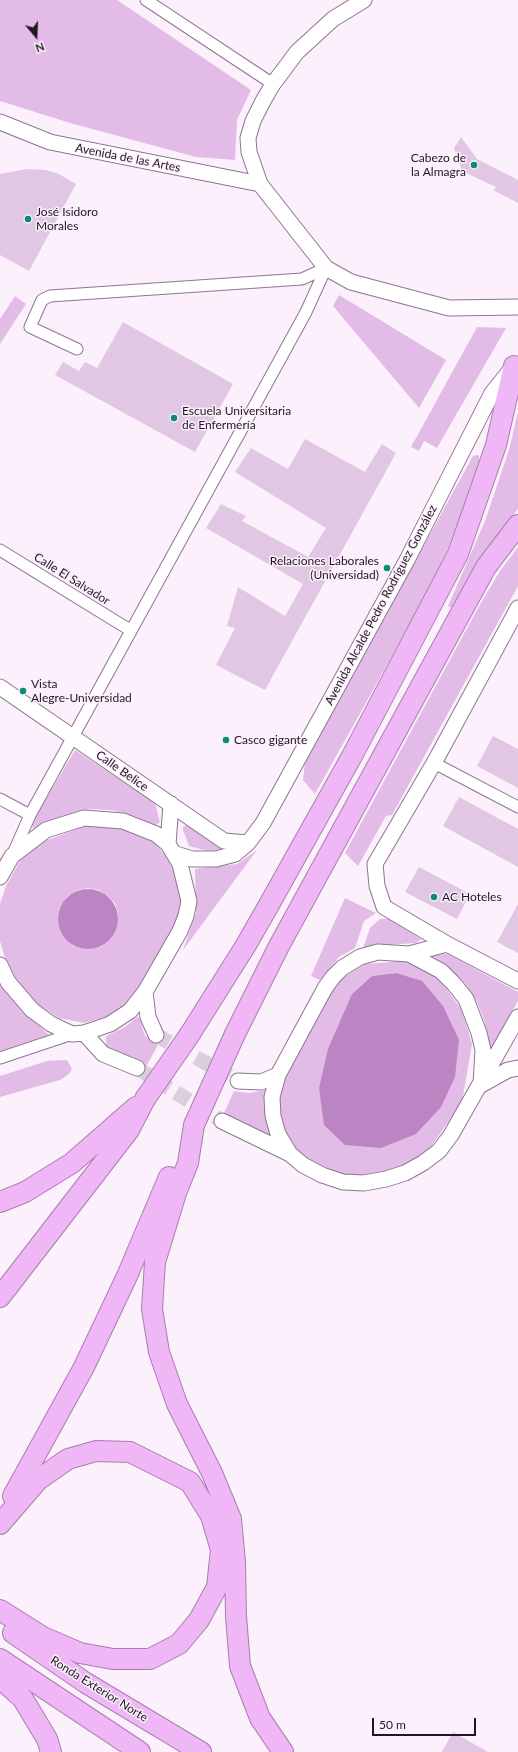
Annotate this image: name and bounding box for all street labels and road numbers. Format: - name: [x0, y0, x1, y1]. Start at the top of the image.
- street label: Avenida de las Artes: [74, 141, 182, 175]
- street label: Avenida Alcalde Pedro Rodríguez González: [322, 502, 440, 708]
- street label: Calle El Salvador: [31, 550, 113, 608]
- street label: Calle Belice: [93, 748, 151, 794]
- street label: Ronda Exterior Norte: [48, 1653, 150, 1725]

